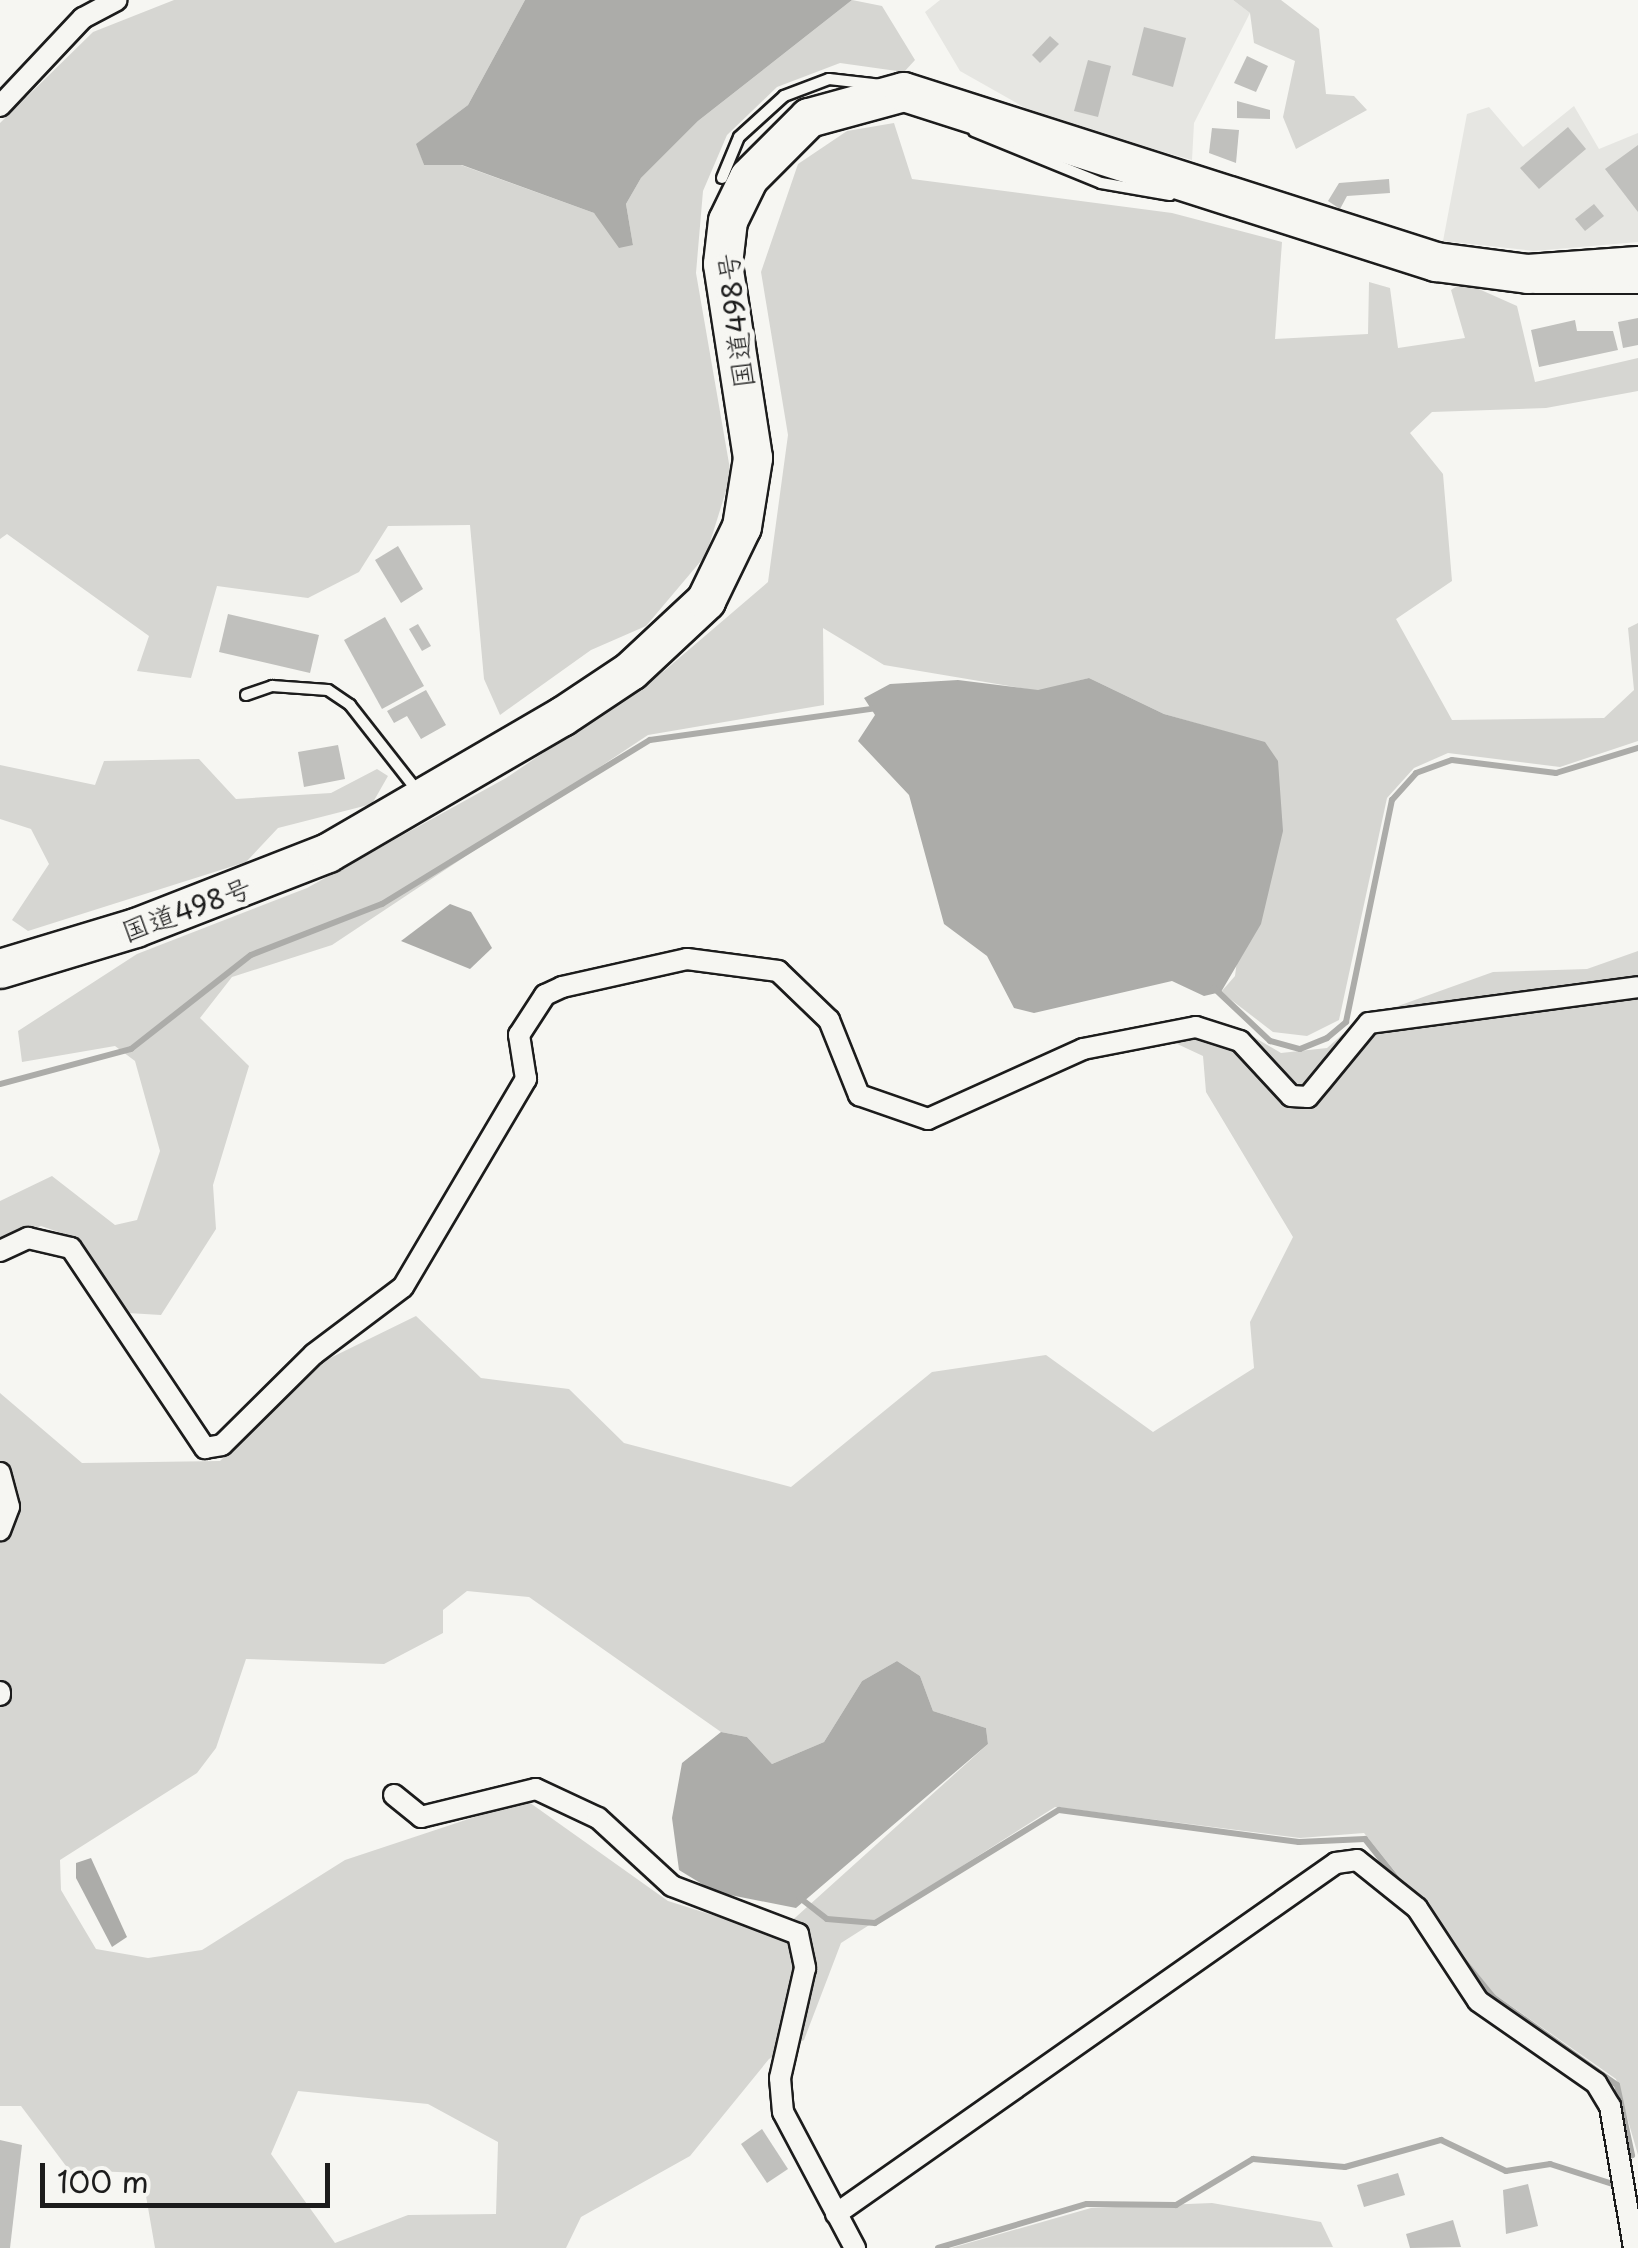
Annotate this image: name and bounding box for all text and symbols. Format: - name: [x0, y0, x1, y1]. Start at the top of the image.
- street label: 国道498号: [710, 252, 760, 390]
- street label: 国道498号: [116, 870, 256, 948]
- scale bar: [45, 2143, 335, 2205]
- text: 100 m: [57, 2158, 149, 2203]

